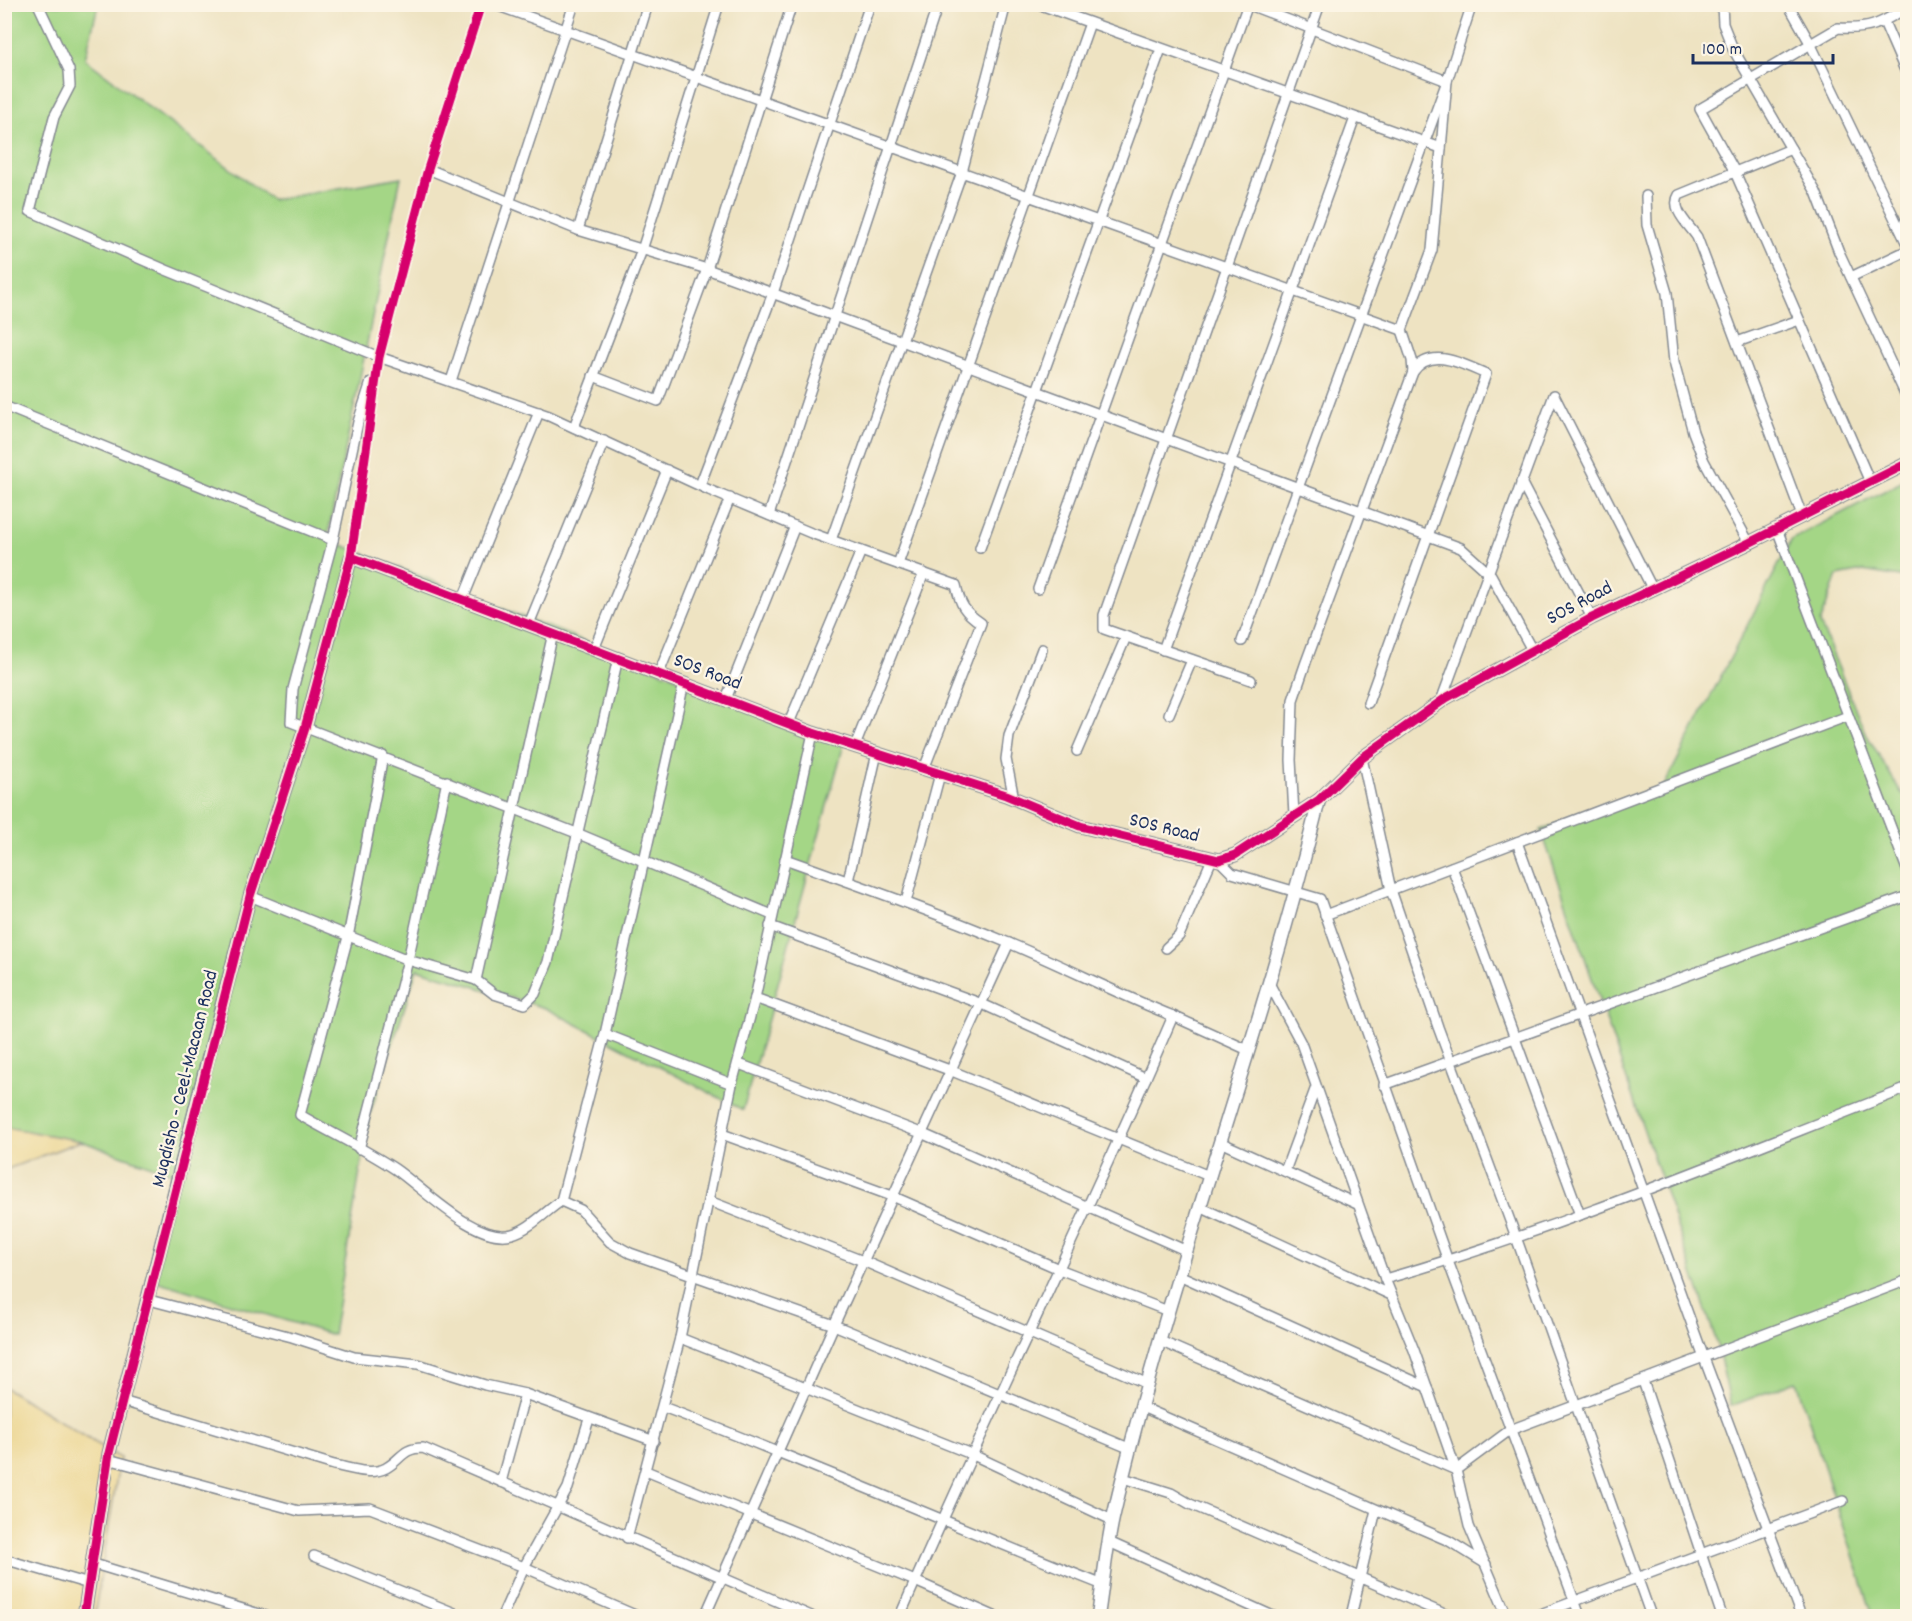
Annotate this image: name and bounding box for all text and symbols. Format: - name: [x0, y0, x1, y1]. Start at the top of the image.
- scale bar: [1693, 27, 1832, 65]
- text: 100 m: [1702, 38, 1742, 63]
- street label: SOS Road: [1542, 575, 1618, 633]
- street label: SOS Road: [669, 647, 745, 699]
- street label: SOS Road: [1126, 807, 1202, 851]
- street label: Muqdisho - Ceel-Macaan Road: [145, 967, 227, 1191]

